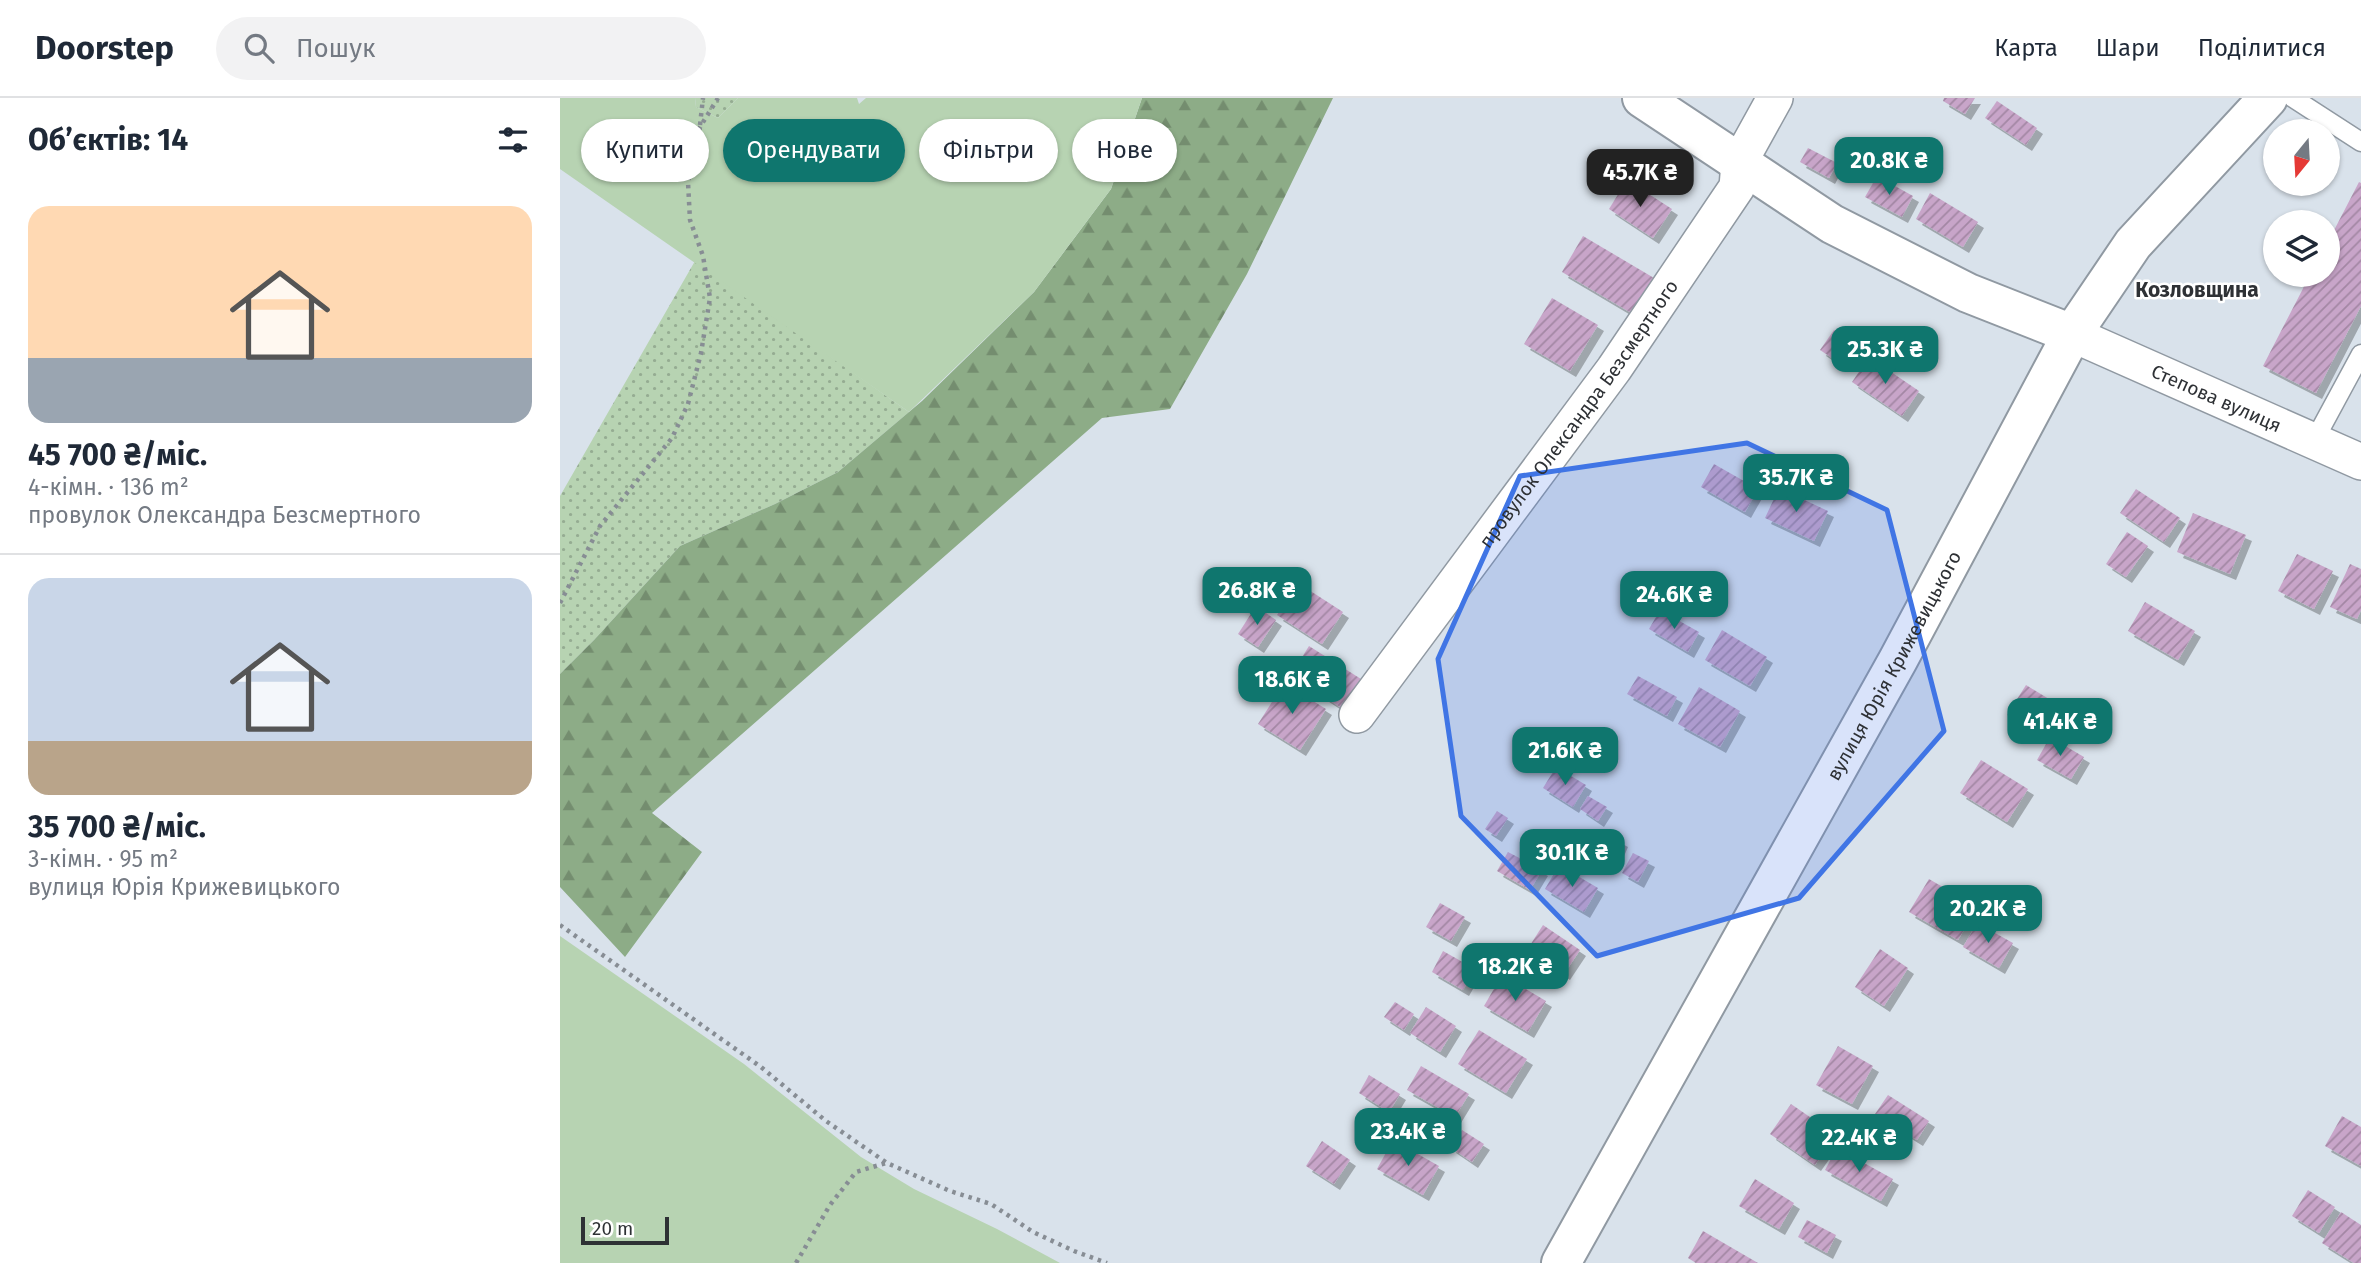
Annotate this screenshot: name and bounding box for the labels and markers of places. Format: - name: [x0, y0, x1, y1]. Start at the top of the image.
- pin: 20.8K ₴: [1824, 138, 1954, 197]
- pin: 45.7K ₴: [1575, 150, 1705, 209]
- pin: 25.3K ₴: [1820, 327, 1950, 386]
- pin: 35.7K ₴: [1731, 454, 1861, 514]
- pin: 26.8K ₴: [1192, 568, 1322, 627]
- pin: 24.6K ₴: [1609, 572, 1739, 631]
- pin: 18.6K ₴: [1227, 656, 1357, 716]
- pin: 41.4K ₴: [1995, 698, 2125, 758]
- pin: 21.6K ₴: [1500, 728, 1630, 787]
- pin: 30.1K ₴: [1507, 830, 1637, 889]
- pin: 20.2K ₴: [1923, 886, 2053, 945]
- pin: 18.2K ₴: [1450, 944, 1580, 1003]
- pin: 23.4K ₴: [1343, 1108, 1473, 1168]
- pin: 22.4K ₴: [1794, 1114, 1924, 1174]

